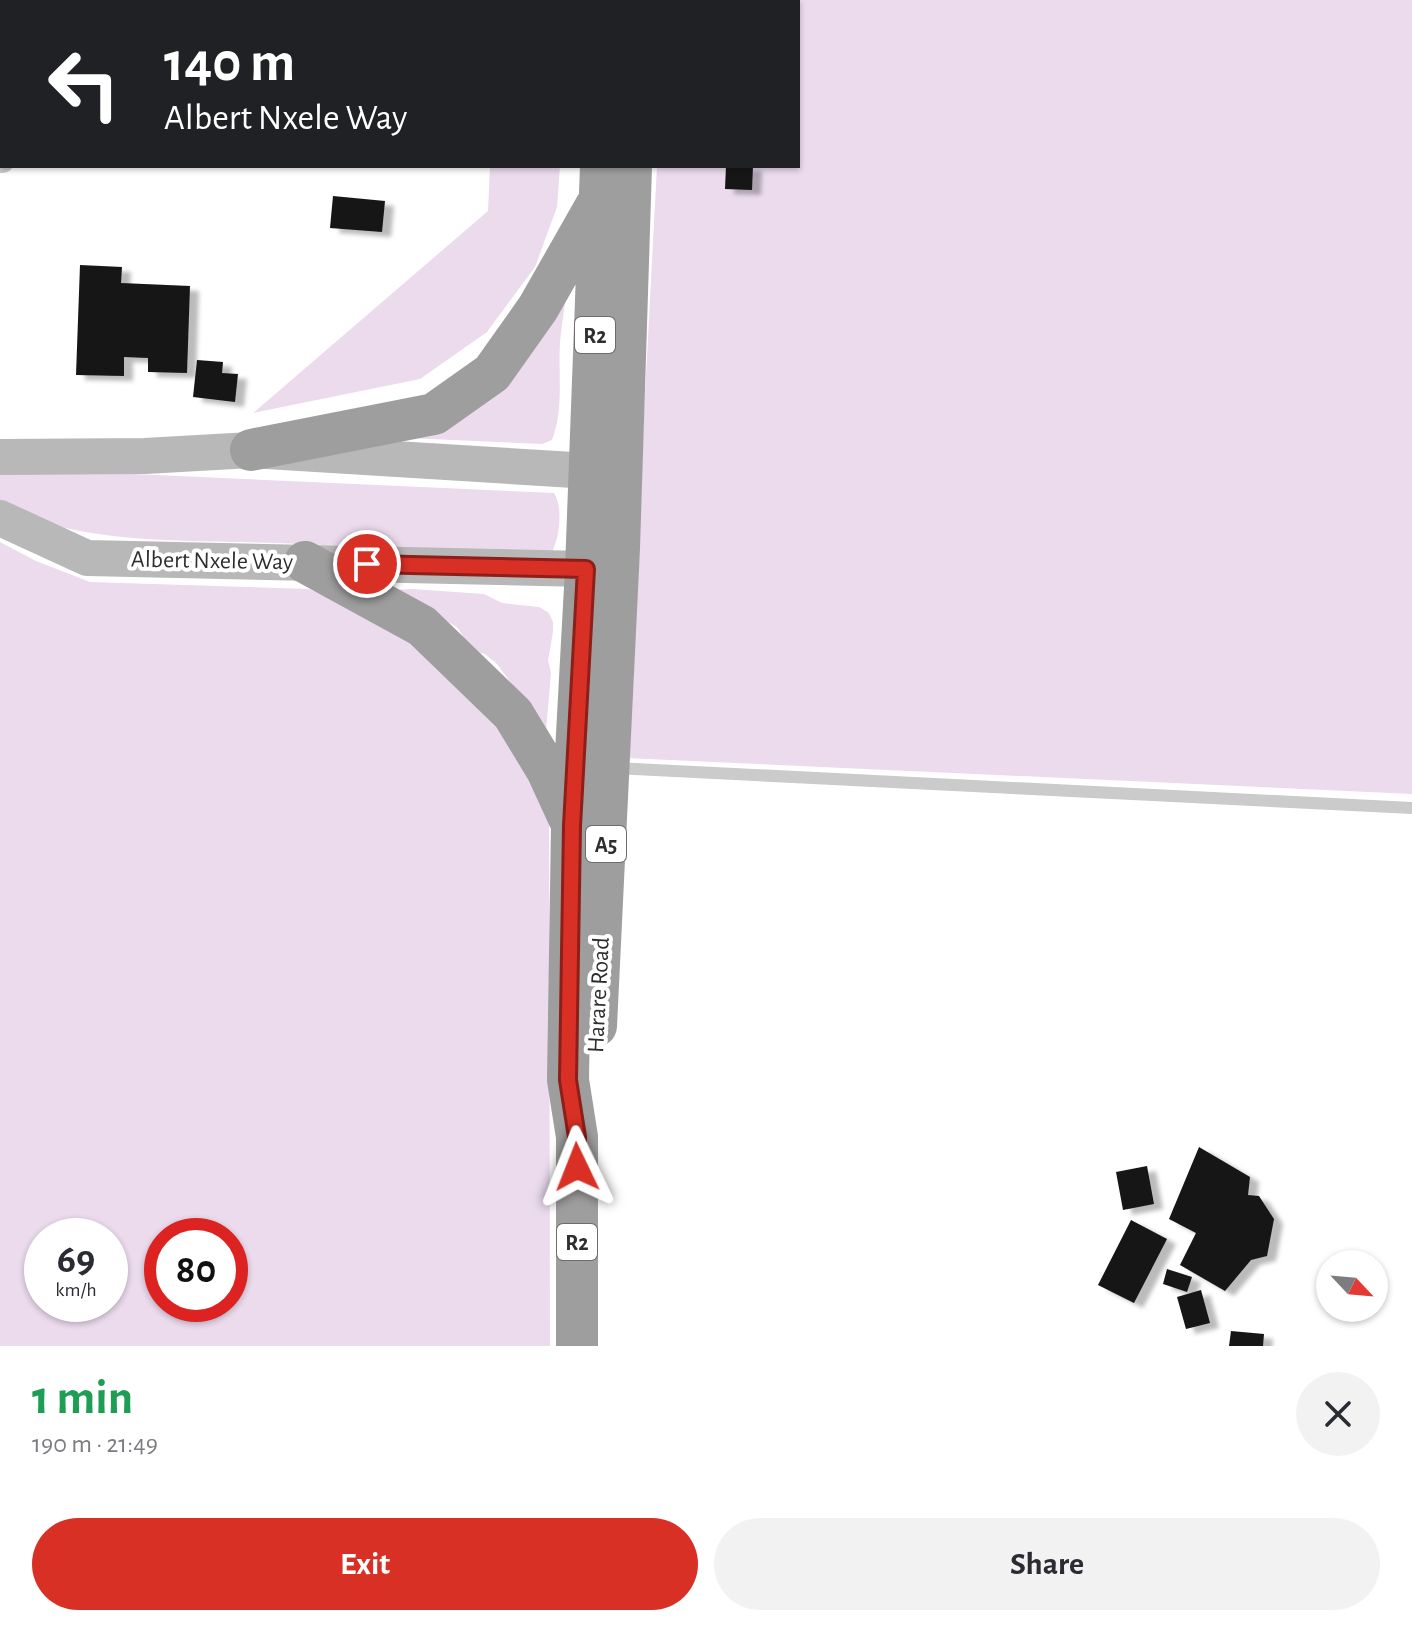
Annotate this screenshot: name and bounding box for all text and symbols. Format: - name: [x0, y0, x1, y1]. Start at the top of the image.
- icon: left: [32, 32, 136, 136]
- text: 140 m: [164, 35, 295, 91]
- text: Albert Nxele Way: [164, 100, 407, 136]
- road number: R2: [575, 317, 615, 353]
- pin: [333, 530, 401, 598]
- icon: arrive: [345, 542, 389, 586]
- street label: Albert Nxele Way: [131, 548, 293, 574]
- road number: A5: [586, 826, 626, 862]
- street label: Harare Road: [584, 937, 614, 1053]
- position arrow: [535, 1125, 619, 1209]
- speed limit sign: 80: [144, 1218, 248, 1322]
- road number: R2: [557, 1224, 597, 1260]
- text: 69: [57, 1240, 95, 1280]
- north arrow: [1316, 1250, 1388, 1322]
- map controls: [1316, 1250, 1388, 1322]
- text: km/h: [55, 1280, 97, 1300]
- button: close: [1296, 1372, 1380, 1456]
- text: 1 min: [32, 1375, 133, 1423]
- text: 190 m · 21:49: [32, 1431, 158, 1457]
- button: Exit: [32, 1518, 698, 1610]
- button: Share: [714, 1518, 1380, 1610]

